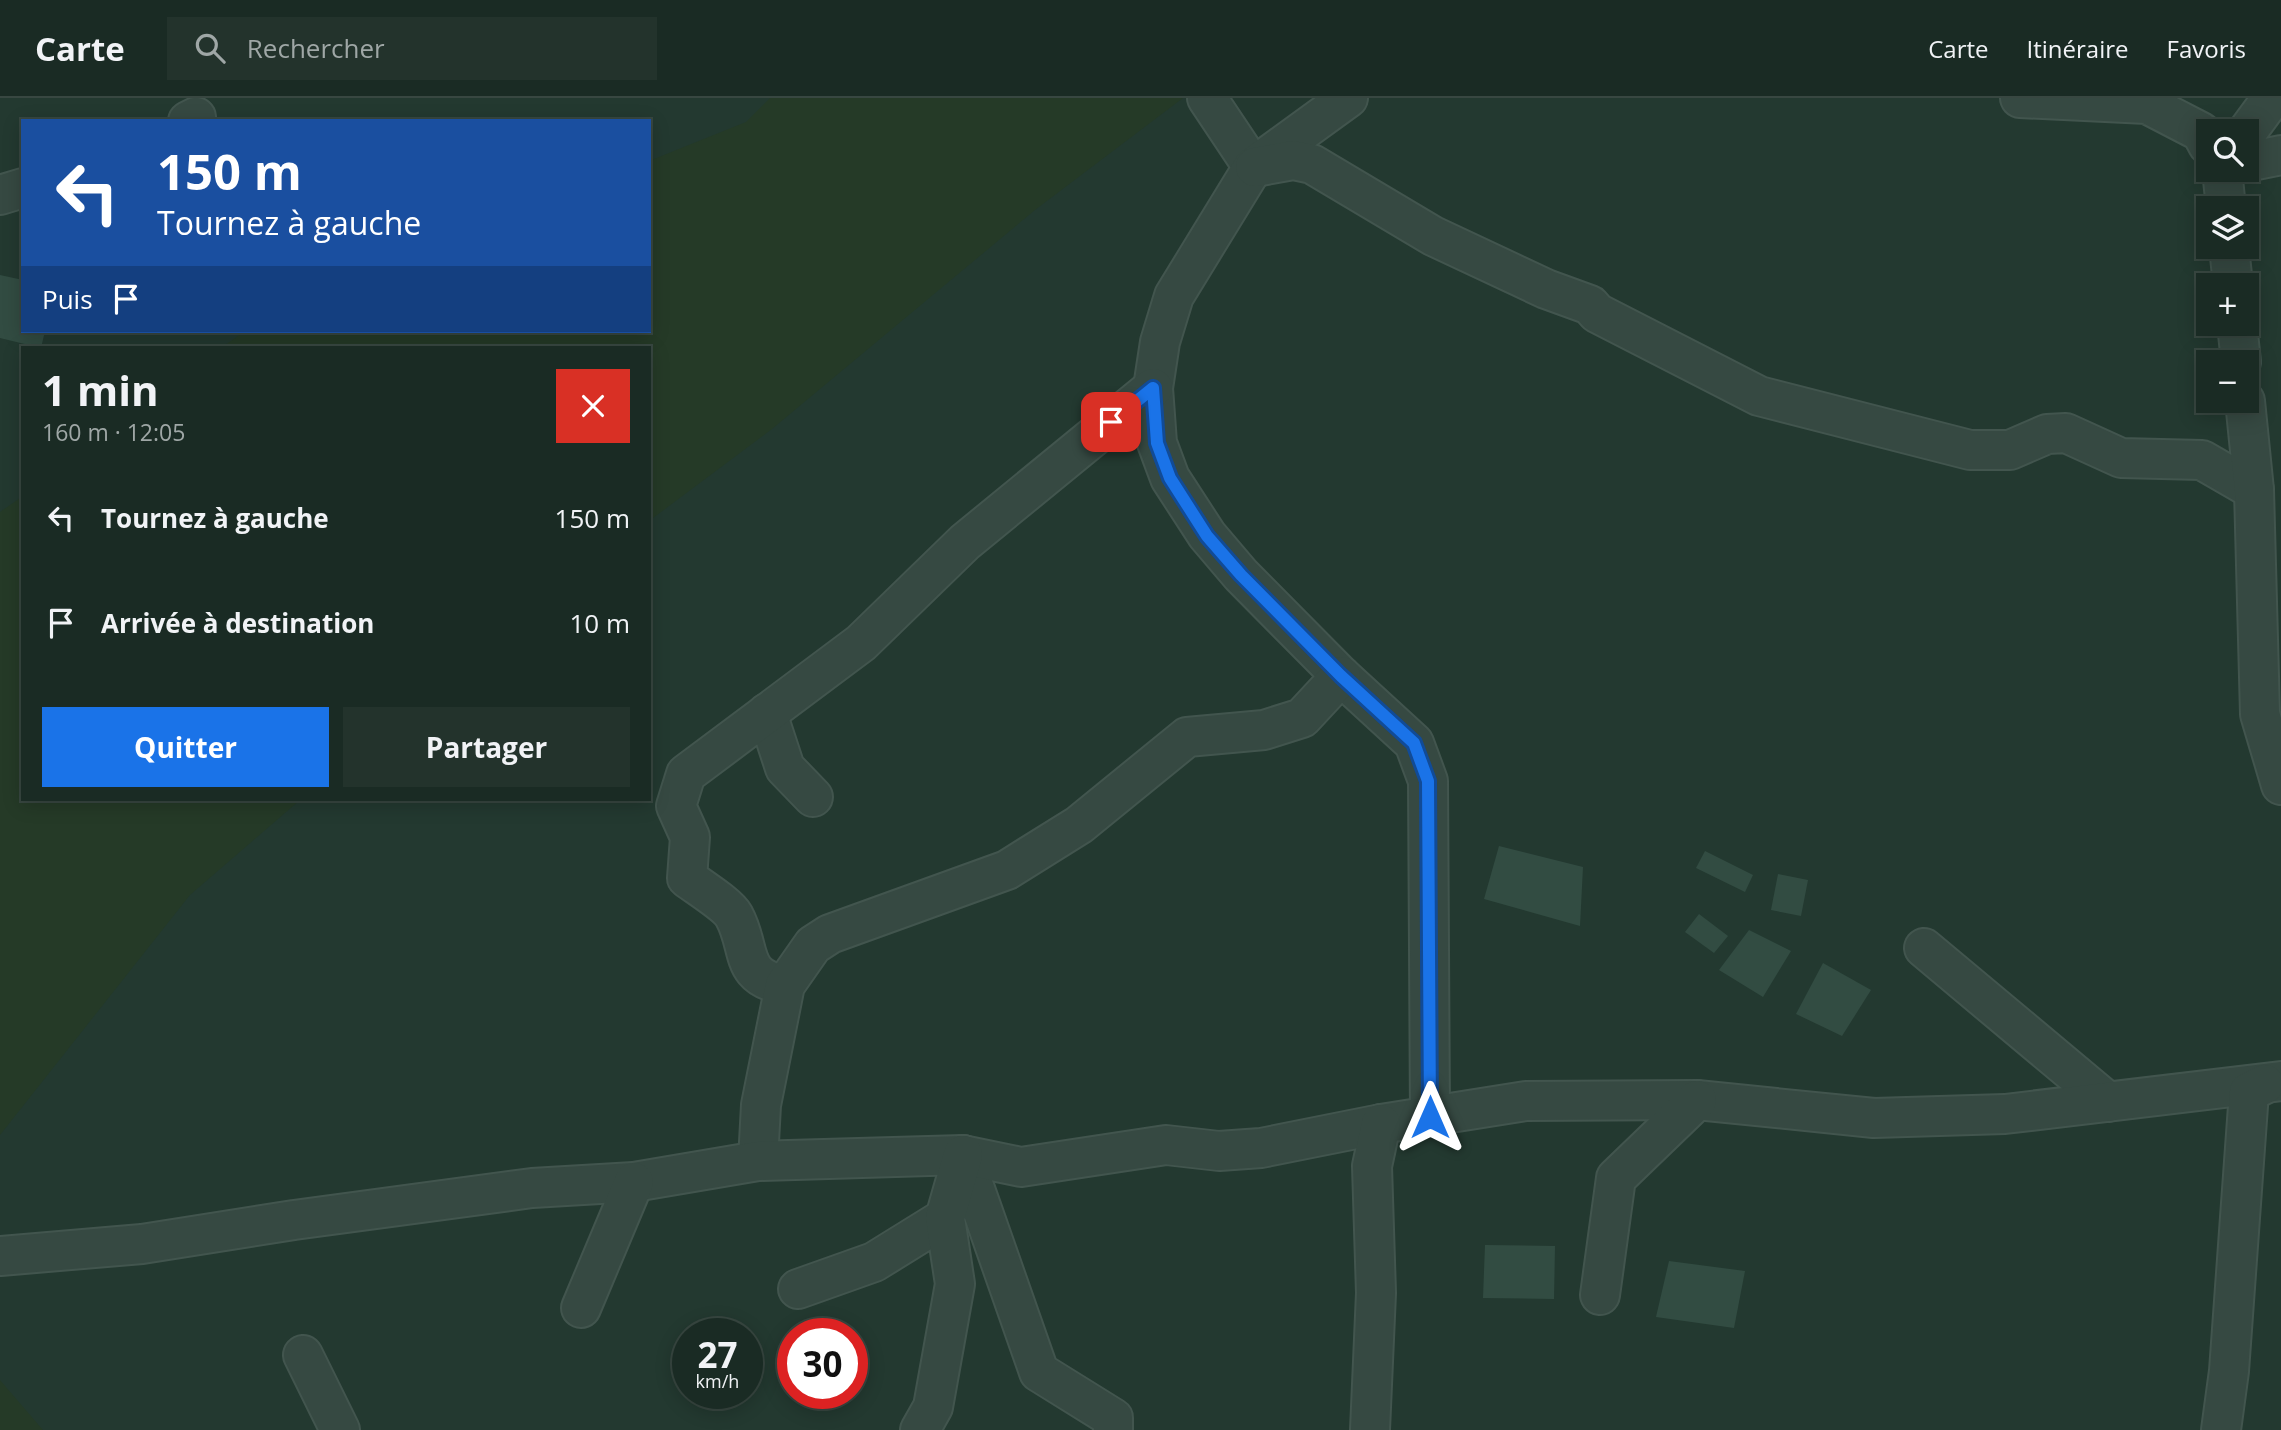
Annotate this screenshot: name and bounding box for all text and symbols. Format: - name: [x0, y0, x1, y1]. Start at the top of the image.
- search box: [167, 17, 657, 80]
- text: Carte: [35, 26, 125, 71]
- icon: search: [191, 29, 229, 67]
- text: Rechercher: [247, 30, 385, 66]
- text: Carte: [1928, 32, 1989, 65]
- text: Itinéraire: [2027, 32, 2129, 65]
- text: Favoris: [2167, 32, 2246, 65]
- map controls: [2196, 119, 2259, 413]
- button: search: [2196, 119, 2259, 182]
- text: 150 m: [157, 138, 302, 204]
- icon: left: [42, 147, 133, 238]
- button: layers: [2196, 196, 2259, 259]
- text: Tournez à gauche: [157, 201, 421, 244]
- button: +: [2196, 273, 2259, 336]
- icon: arrive: [107, 280, 145, 318]
- text: Puis: [42, 281, 93, 317]
- button: −: [2196, 350, 2259, 413]
- text: 1 min: [42, 361, 159, 418]
- button: close: [556, 369, 630, 443]
- pin: [1081, 392, 1141, 452]
- icon: arrive: [1092, 403, 1130, 441]
- text: 160 m · 12:05: [42, 416, 185, 448]
- icon: left: [42, 499, 80, 537]
- text: Tournez à gauche: [101, 500, 329, 536]
- text: 150 m: [555, 500, 630, 536]
- icon: arrive: [42, 604, 80, 642]
- text: Arrivée à destination: [101, 605, 374, 641]
- text: 10 m: [569, 605, 630, 641]
- button: Quitter: [42, 707, 329, 787]
- button: Partager: [343, 707, 630, 787]
- position arrow: [1393, 1080, 1467, 1154]
- speed limit sign: 30: [777, 1318, 868, 1409]
- text: 27: [697, 1331, 738, 1378]
- text: km/h: [696, 1369, 739, 1393]

